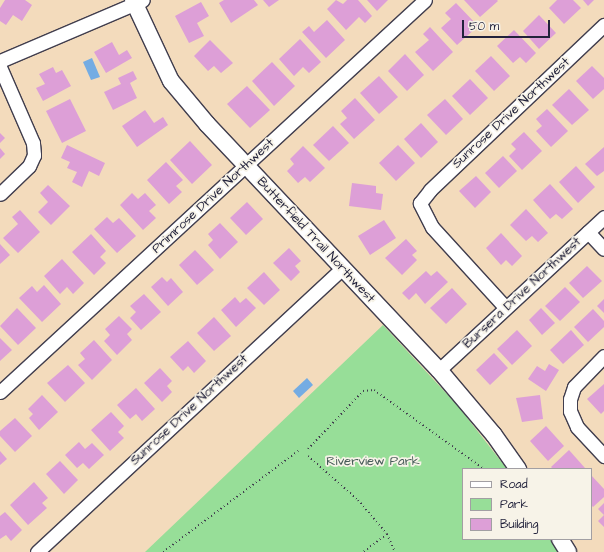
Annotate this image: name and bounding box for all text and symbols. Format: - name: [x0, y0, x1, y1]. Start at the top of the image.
- scale bar: [464, 12, 552, 38]
- text: 50 m: [469, 18, 499, 35]
- street label: Sunrose Drive Northwest: [449, 54, 573, 172]
- street label: Primrose Drive Northwest: [149, 135, 277, 257]
- street label: Butterfield Trail Northwest: [254, 174, 378, 306]
- street label: Bursera Drive Northwest: [460, 234, 584, 352]
- street label: Sunrose Drive Northwest: [127, 351, 251, 469]
- park label: Riverview Park: [326, 453, 420, 469]
- legend: [462, 468, 592, 540]
- text: Road: [500, 476, 528, 493]
- text: Park: [500, 496, 528, 513]
- text: Building: [500, 516, 538, 533]

